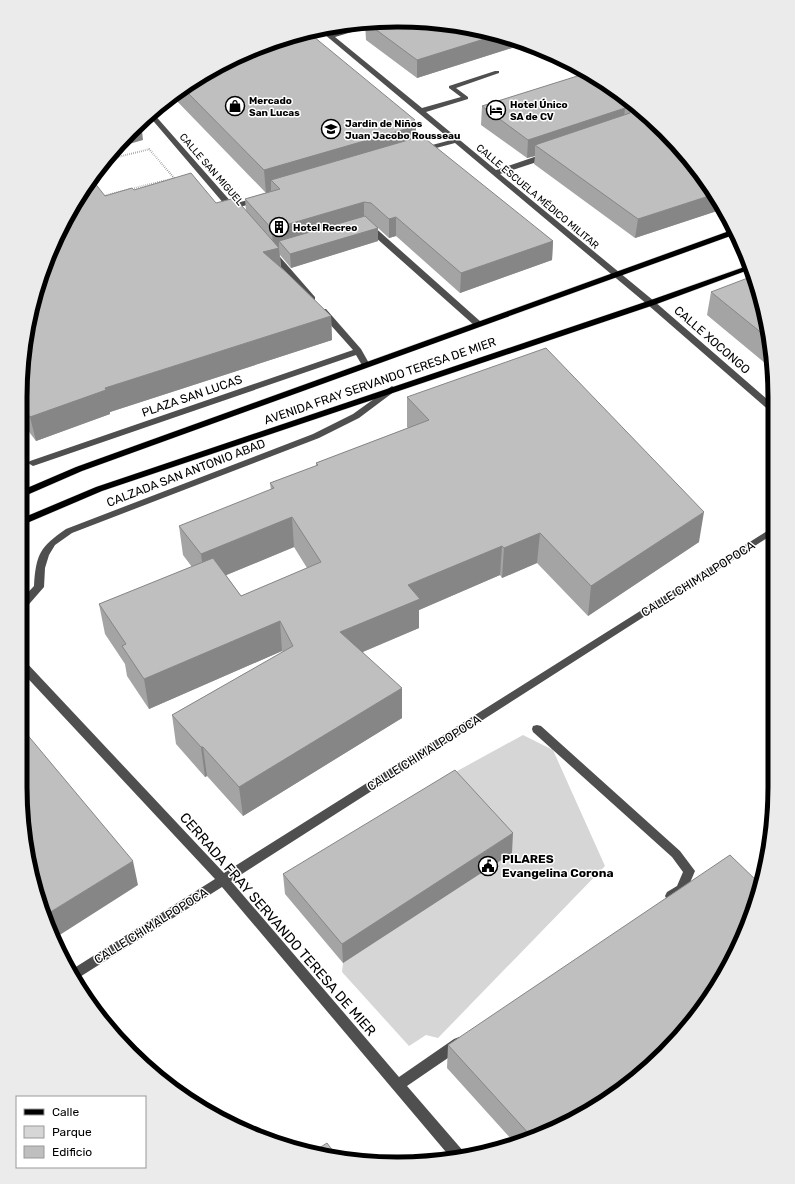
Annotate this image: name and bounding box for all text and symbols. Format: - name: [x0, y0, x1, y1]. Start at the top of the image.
- shop icon: Mercado San Lucas: [224, 95, 246, 117]
- place label: Mercado San Lucas: [249, 95, 300, 119]
- place label: Hotel Único SA de CV: [510, 98, 568, 123]
- hotel icon: Hotel Único SA de CV: [485, 99, 507, 121]
- school or university icon: Jardin de Niños Juan Jacobo Rousseau: [320, 118, 342, 140]
- place label: Jardin de Niños Juan Jacobo Rousseau: [345, 118, 460, 142]
- street label: CALLE SAN MIGUEL: [177, 131, 246, 208]
- street label: CALLE ESCUELA MÉDICO MILITAR: [474, 142, 601, 252]
- building icon: Hotel Recreo: [268, 216, 290, 238]
- place label: Hotel Recreo: [293, 222, 357, 234]
- street label: CALLE XOCONGO: [671, 303, 753, 377]
- street label: AVENIDA FRAY SERVANDO TERESA DE MIER: [262, 335, 498, 427]
- street label: PLAZA SAN LUCAS: [140, 372, 244, 420]
- street label: CALZADA SAN ANTONIO ABAD: [105, 436, 267, 510]
- street label: CALLE CHIMALPOPOCA: [639, 538, 757, 620]
- street label: CALLE CHIMALPOPOCA: [365, 712, 483, 794]
- street label: CERRADA FRAY SERVANDO TERESA DE MIER: [176, 809, 379, 1040]
- place label: PILARES Evangelina Corona: [502, 852, 613, 880]
- public building icon: PILARES Evangelina Corona: [477, 855, 499, 877]
- street label: CALLE CHIMALPOPOCA: [92, 885, 210, 967]
- legend: [16, 1096, 146, 1168]
- text: Calle: [52, 1105, 79, 1119]
- text: Parque: [52, 1125, 92, 1139]
- text: Edificio: [52, 1145, 92, 1159]

